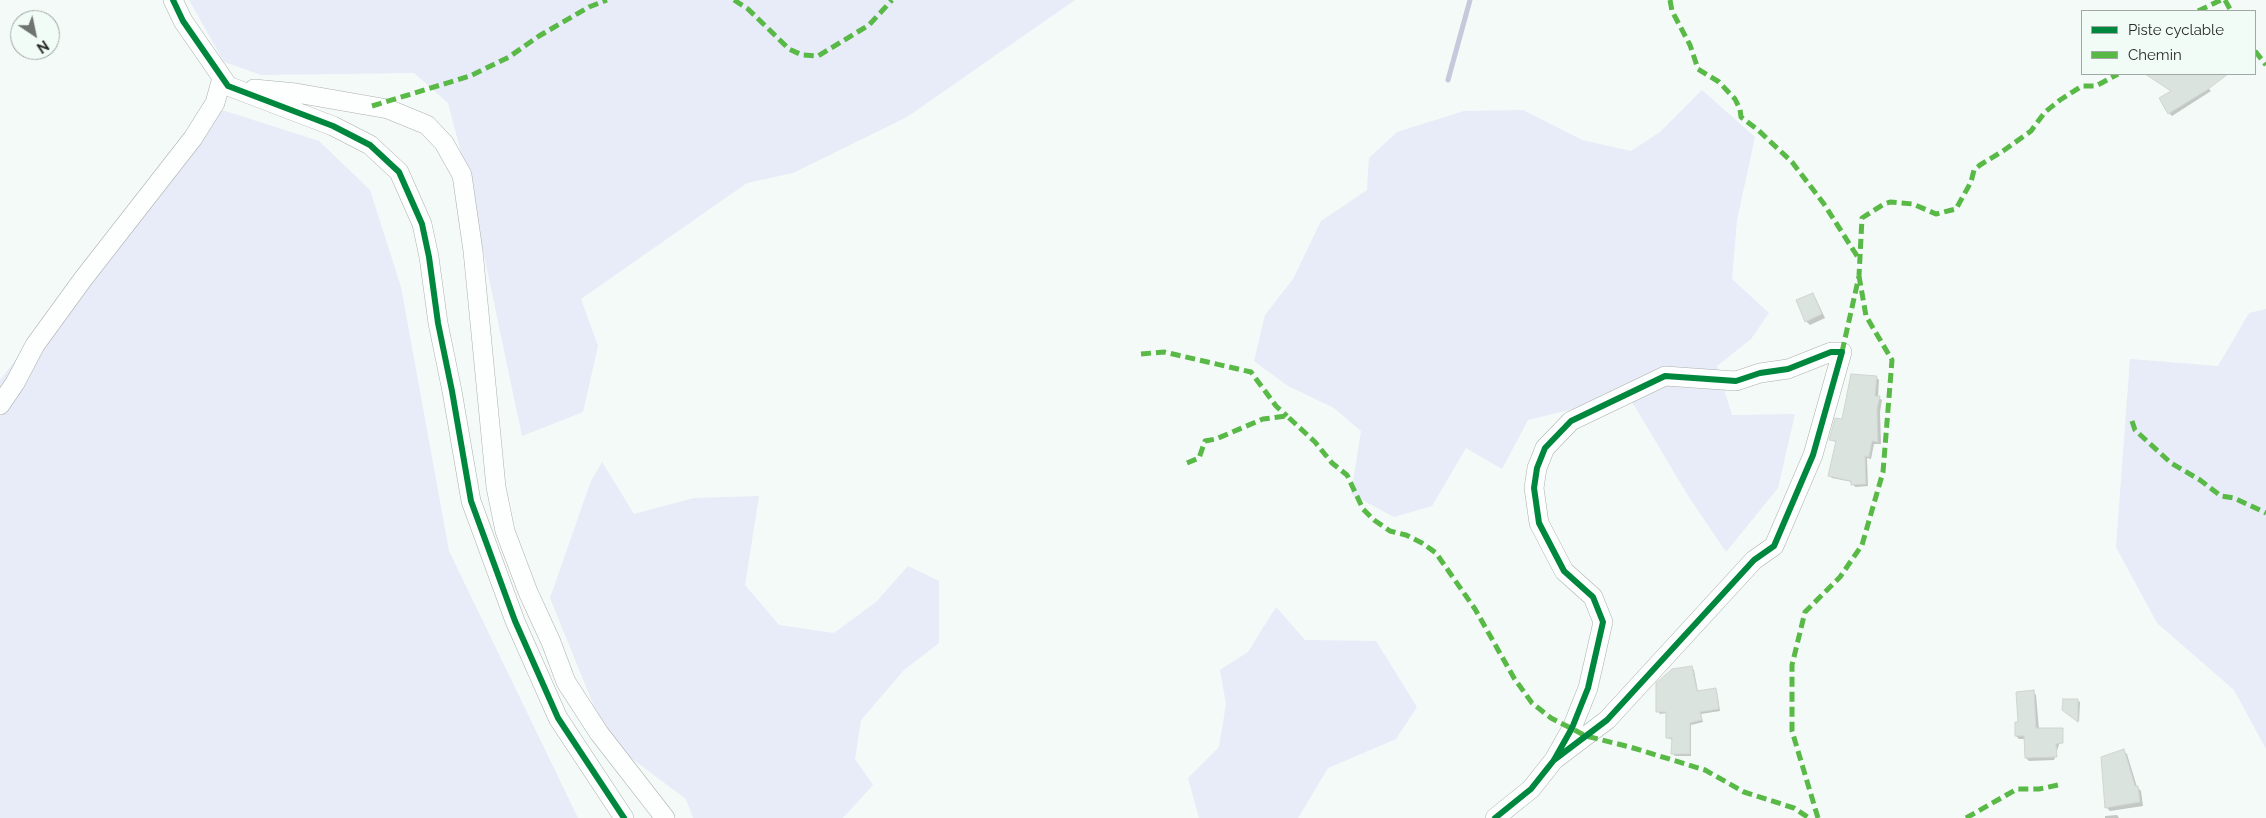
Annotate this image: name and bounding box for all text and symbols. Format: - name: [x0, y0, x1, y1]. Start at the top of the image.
- north arrow: [10, 10, 60, 60]
- legend: [2081, 10, 2256, 75]
- text: Piste cyclable: [2128, 21, 2224, 39]
- text: N: [34, 37, 52, 56]
- text: Chemin: [2128, 46, 2182, 64]

